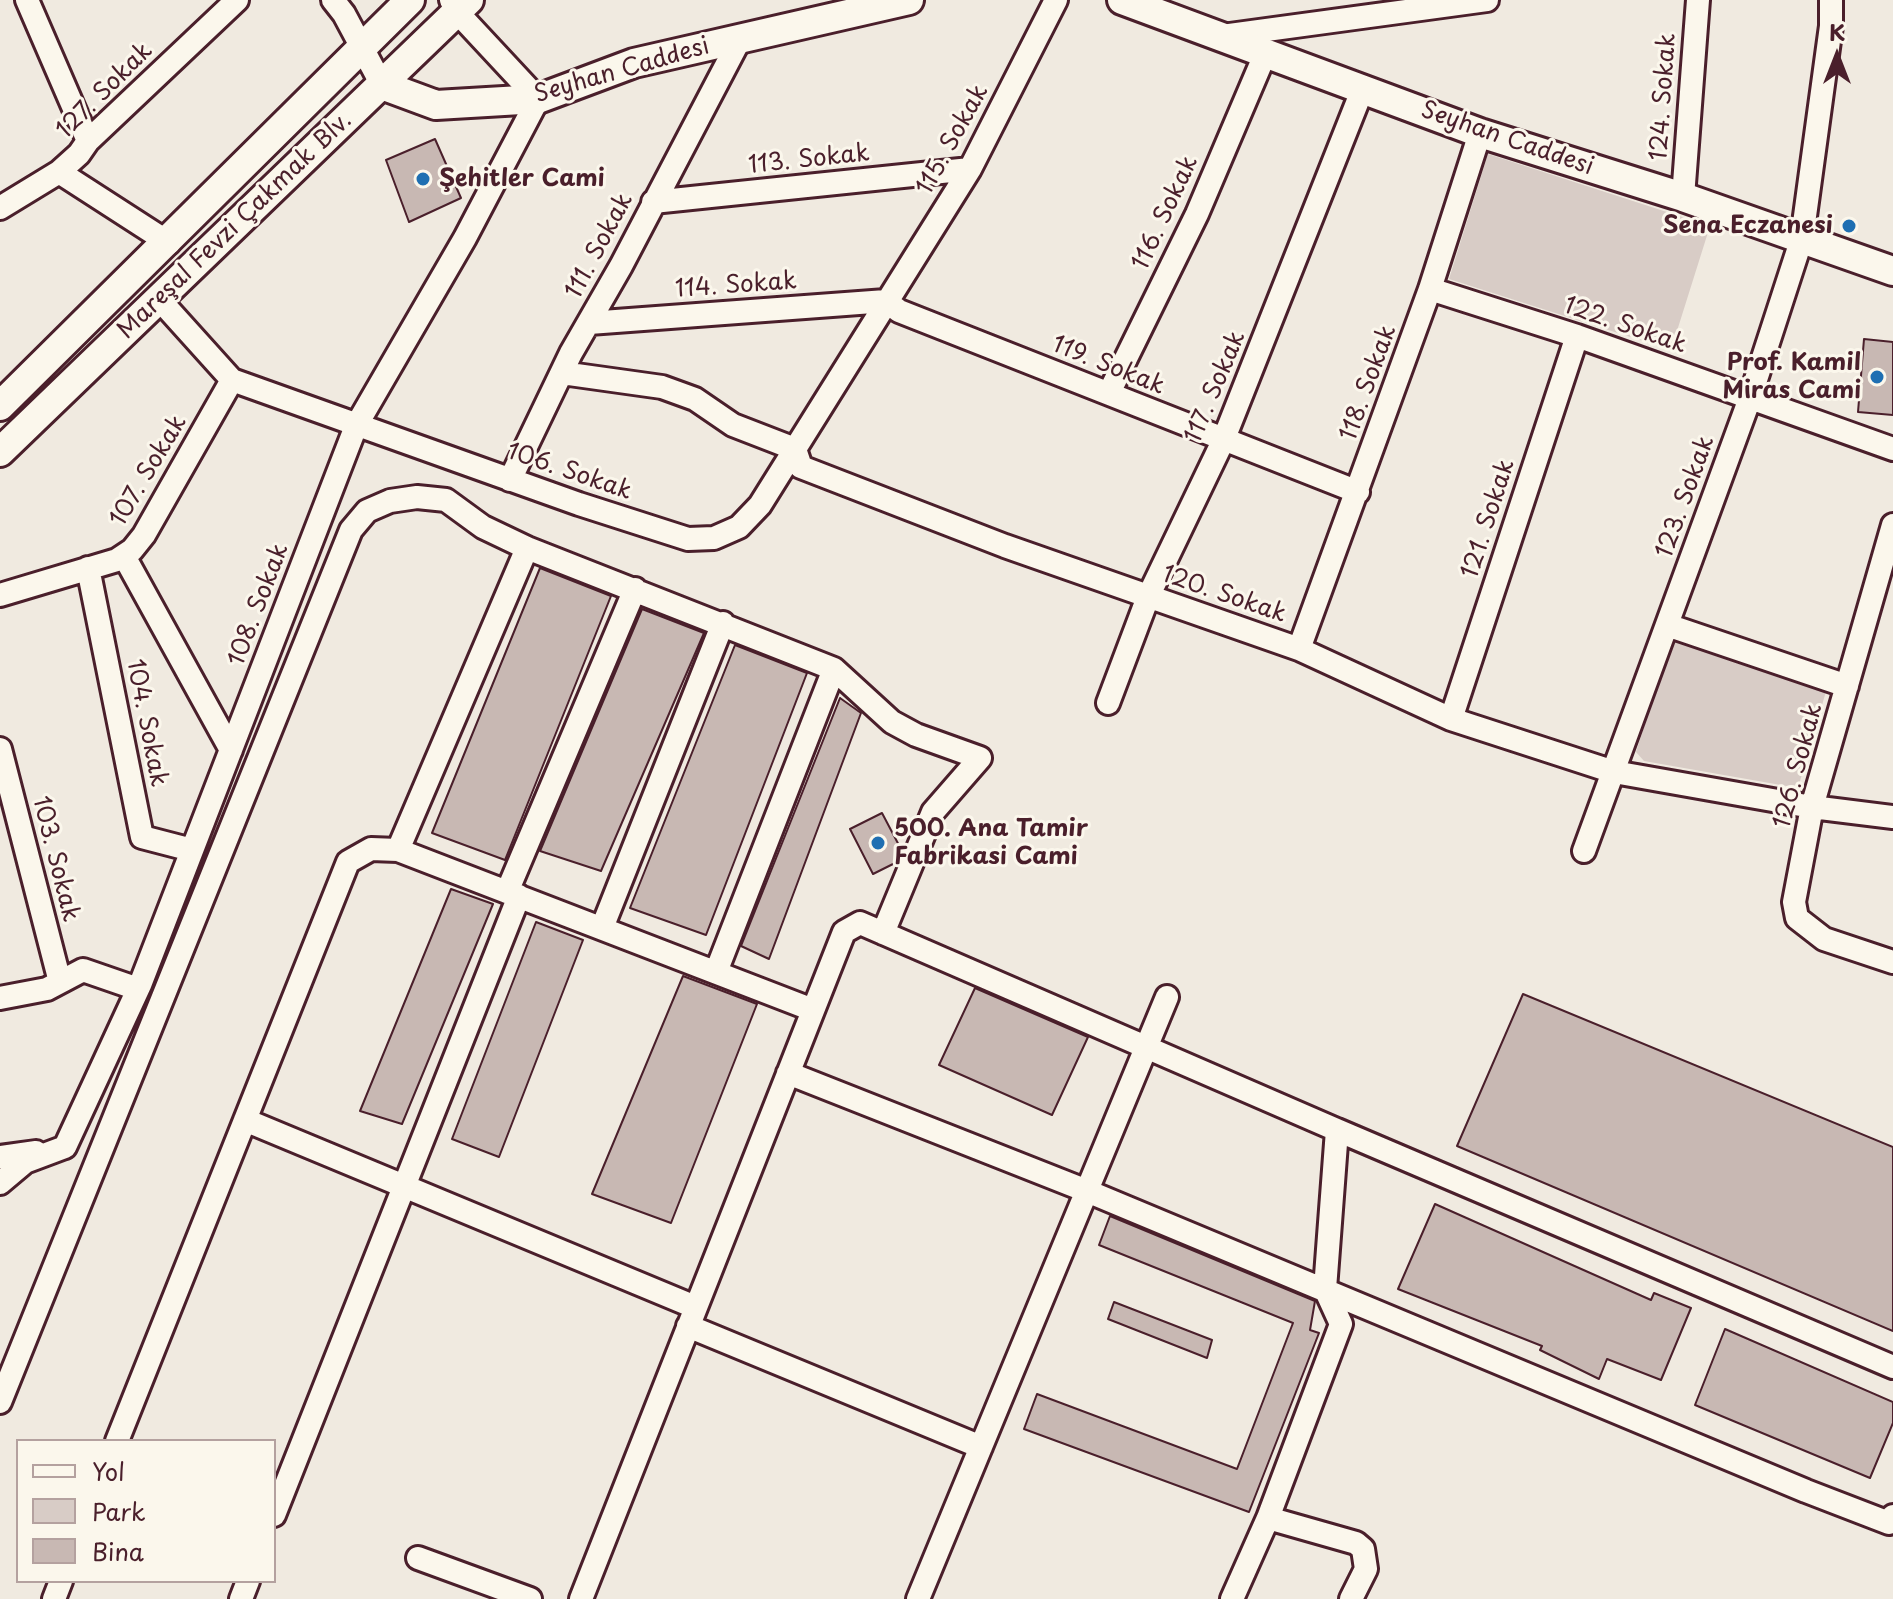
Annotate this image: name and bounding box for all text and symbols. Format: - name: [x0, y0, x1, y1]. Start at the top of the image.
- text: K: [1829, 15, 1845, 48]
- north arrow: [1797, 16, 1877, 96]
- street label: Seyhan Caddesi: [531, 32, 713, 110]
- street label: 124. Sokak: [1645, 32, 1683, 162]
- street label: 127. Sokak: [51, 37, 159, 145]
- street label: 115. Sokak: [911, 80, 995, 200]
- street label: Seyhan Caddesi: [1417, 96, 1597, 182]
- street label: Mareşal Fevzi Çakmak Blv.: [112, 107, 358, 345]
- street label: 113. Sokak: [747, 139, 871, 181]
- street label: 116. Sokak: [1127, 151, 1205, 275]
- place label: Şehitler Cami: [439, 165, 605, 193]
- marker: Şehitler Cami: [414, 170, 432, 188]
- street label: 111. Sokak: [560, 188, 640, 304]
- place label: Sena Eczanesi: [1663, 212, 1833, 240]
- marker: Sena Eczanesi: [1840, 217, 1858, 235]
- street label: 114. Sokak: [674, 267, 798, 305]
- street label: 122. Sokak: [1560, 292, 1690, 360]
- street label: 118. Sokak: [1335, 321, 1403, 445]
- street label: 117. Sokak: [1180, 327, 1252, 447]
- street label: 119. Sokak: [1047, 330, 1169, 402]
- place label: Prof. Kamil Miras Cami: [1722, 349, 1861, 405]
- marker: Prof. Kamil Miras Cami: [1868, 368, 1886, 386]
- street label: 107. Sokak: [105, 410, 193, 532]
- street label: 123. Sokak: [1651, 432, 1721, 562]
- street label: 106. Sokak: [503, 437, 635, 507]
- street label: 121. Sokak: [1456, 456, 1522, 582]
- street label: 108. Sokak: [222, 540, 296, 670]
- street label: 120. Sokak: [1158, 560, 1290, 630]
- street label: 104. Sokak: [120, 657, 172, 789]
- street label: 126. Sokak: [1769, 700, 1829, 832]
- street label: 103. Sokak: [25, 793, 85, 925]
- place label: 500. Ana Tamir Fabrikasi Cami: [894, 815, 1088, 871]
- marker: 500. Ana Tamir Fabrikasi Cami: [869, 834, 887, 852]
- legend: [16, 1439, 276, 1583]
- text: Yol: [92, 1453, 125, 1489]
- text: Park: [92, 1493, 146, 1529]
- text: Bina: [92, 1533, 144, 1569]

